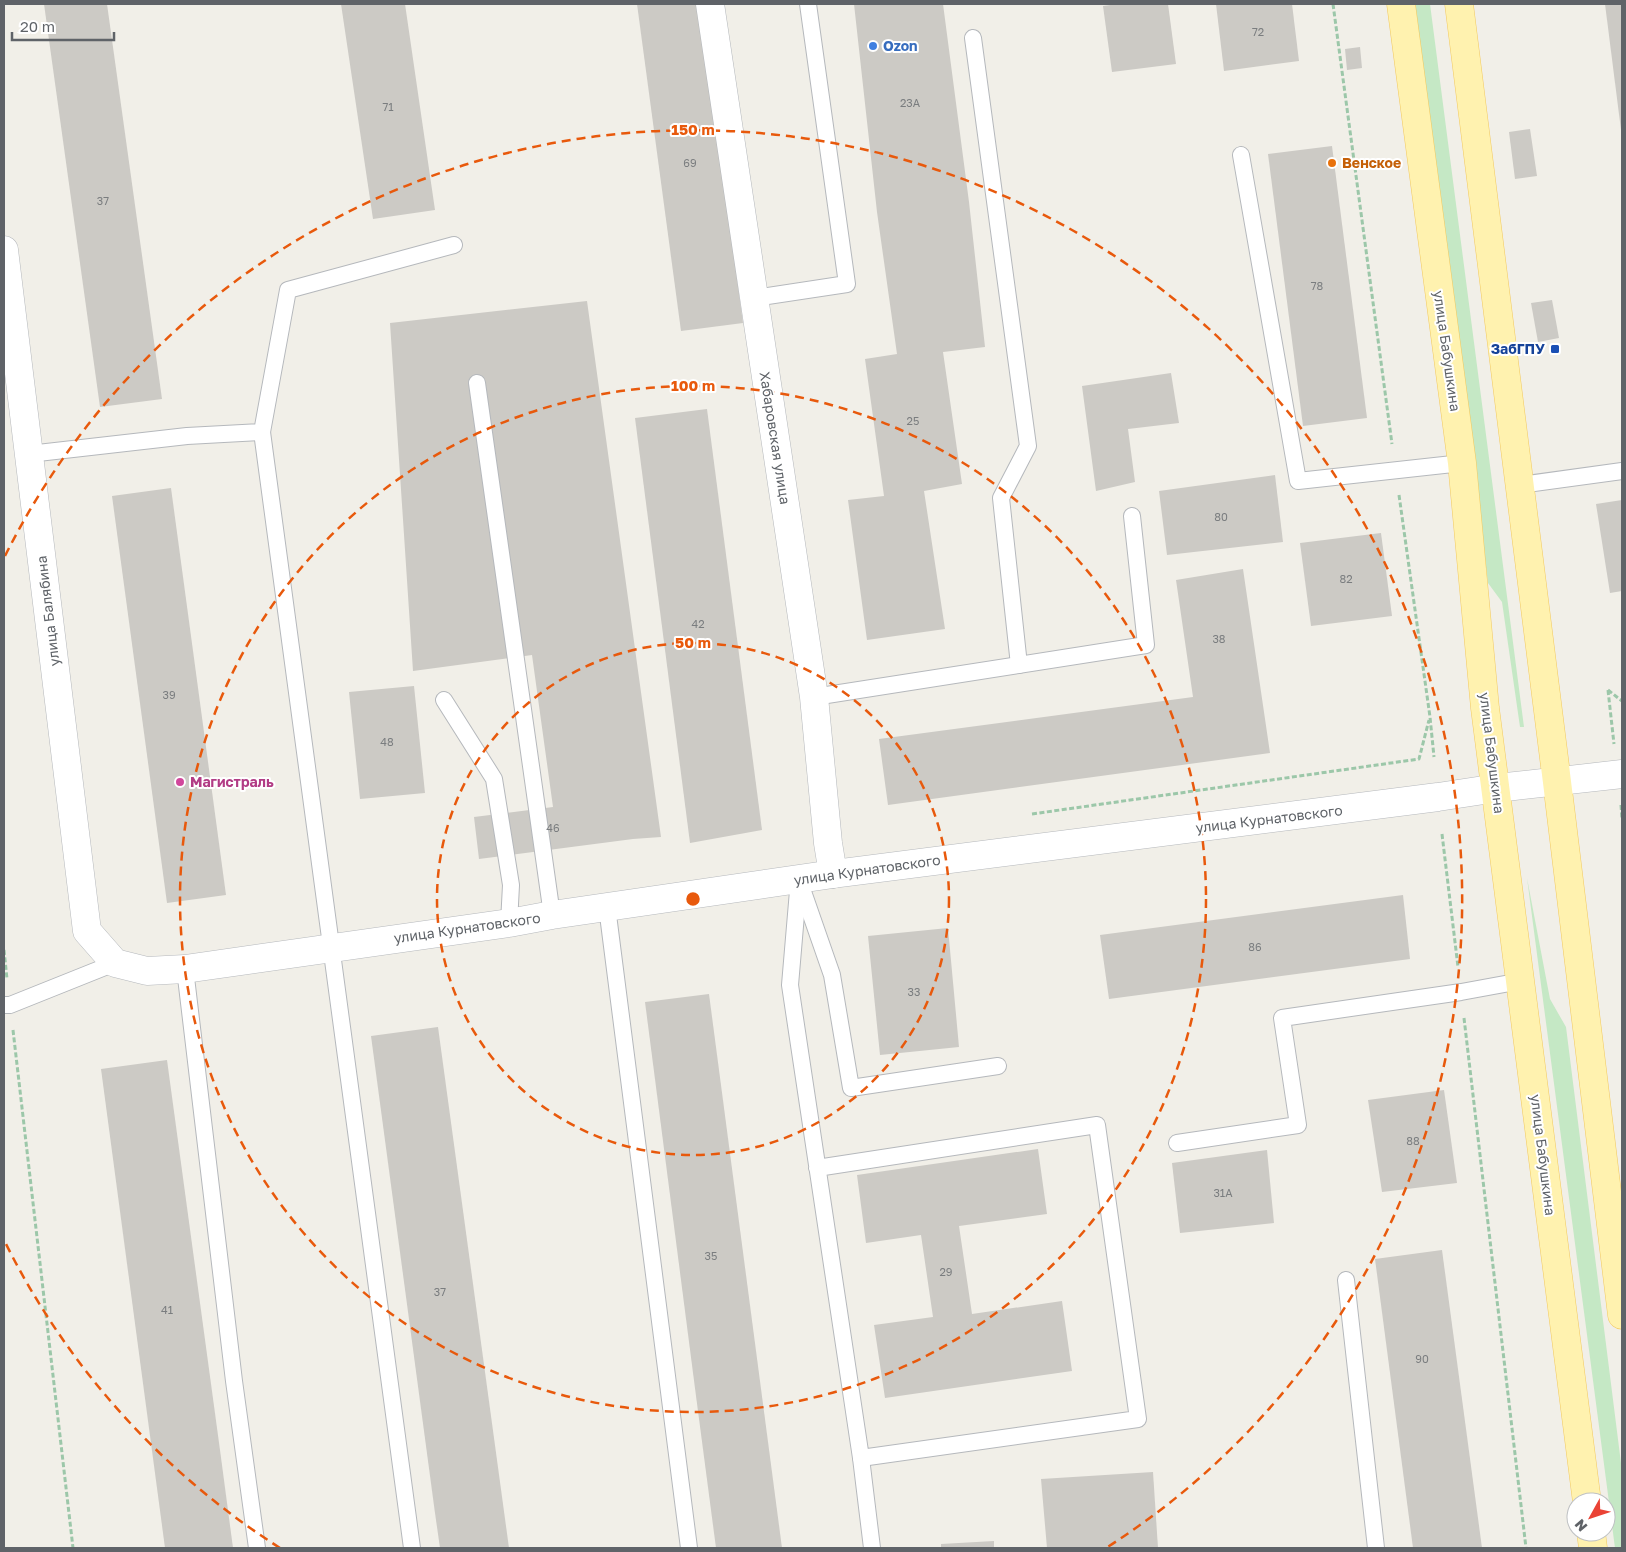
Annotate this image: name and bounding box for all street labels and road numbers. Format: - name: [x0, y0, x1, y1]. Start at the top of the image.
- street label: улица Бабушкина: [1431, 289, 1464, 413]
- street label: Хабаровская улица: [757, 370, 794, 505]
- street label: улица Балябина: [32, 555, 63, 667]
- street label: улица Бабушкина: [1477, 691, 1508, 815]
- street label: улица Курнатовского: [1194, 801, 1343, 836]
- street label: улица Курнатовского: [792, 851, 941, 888]
- street label: улица Курнатовского: [392, 909, 541, 946]
- street label: улица Бабушкина: [1528, 1093, 1559, 1217]

